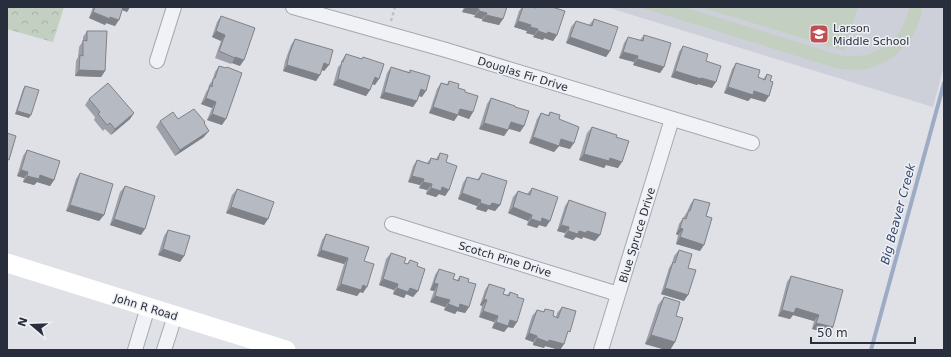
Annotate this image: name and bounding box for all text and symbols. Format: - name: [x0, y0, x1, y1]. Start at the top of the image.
- place label: Larson Middle School: [833, 22, 909, 48]
- school or university icon: Larson Middle School: [808, 23, 830, 45]
- street label: Douglas Fir Drive: [476, 55, 570, 95]
- water label: Big Beaver Creek: [878, 161, 919, 266]
- street label: Blue Spruce Drive: [617, 186, 658, 284]
- street label: Scotch Pine Drive: [457, 239, 553, 280]
- street label: John R Road: [111, 291, 179, 323]
- north arrow: [12, 305, 52, 345]
- text: N: [15, 315, 31, 328]
- scale bar: [811, 319, 915, 345]
- text: 50 m: [817, 326, 848, 340]

